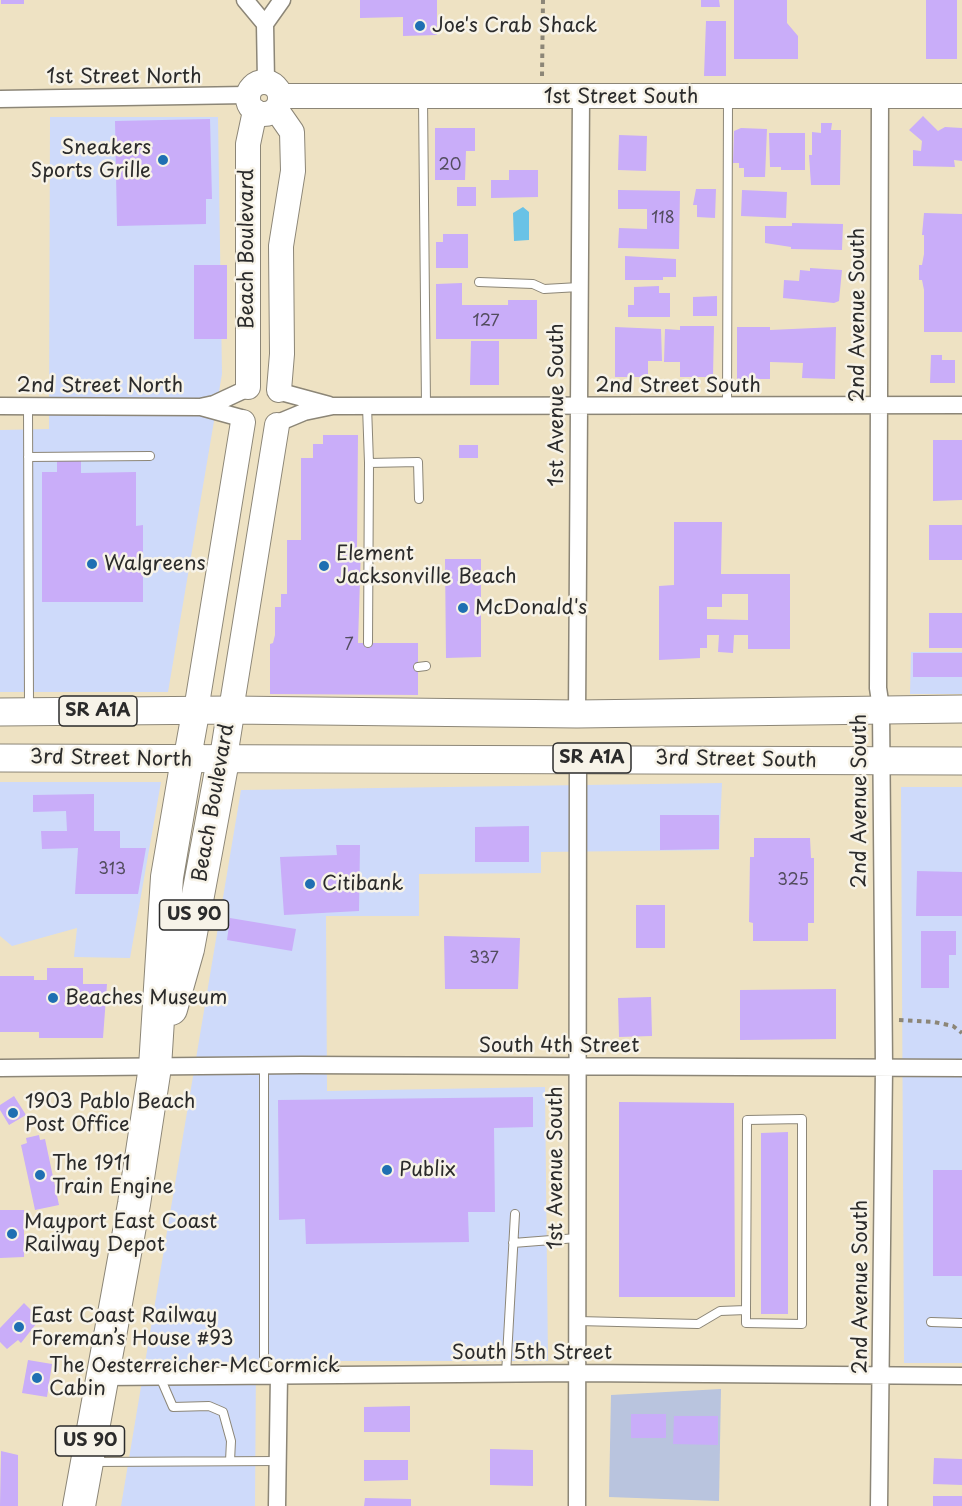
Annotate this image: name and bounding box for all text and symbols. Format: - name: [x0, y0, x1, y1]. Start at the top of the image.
- place label: Joe's Crab Shack: [432, 14, 597, 38]
- marker: Joe's Crab Shack: [413, 19, 427, 33]
- street label: 1st Street North: [46, 65, 202, 89]
- street label: 1st Street South: [544, 85, 698, 109]
- place label: Sneakers Sports Grille: [31, 136, 151, 183]
- marker: Sneakers Sports Grille: [156, 153, 170, 167]
- house number: 20: [439, 156, 461, 176]
- street label: Beach Boulevard: [235, 169, 259, 329]
- house number: 118: [651, 209, 675, 229]
- street label: 2nd Avenue South: [846, 228, 870, 402]
- house number: 127: [472, 312, 500, 332]
- street label: 1st Avenue South: [545, 323, 569, 487]
- street label: 2nd Street North: [17, 374, 183, 398]
- street label: 2nd Street South: [595, 374, 761, 398]
- place label: Element Jacksonville Beach: [336, 542, 517, 589]
- place label: Walgreens: [104, 552, 206, 576]
- marker: Walgreens: [85, 557, 99, 571]
- marker: Element Jacksonville Beach: [317, 559, 331, 573]
- place label: McDonald's: [475, 596, 587, 620]
- marker: McDonald's: [456, 601, 470, 615]
- house number: 7: [344, 636, 354, 656]
- road number: SR A1A: [59, 696, 137, 726]
- street label: 2nd Avenue South: [848, 714, 872, 888]
- street label: Beach Boulevard: [188, 722, 240, 884]
- road number: SR A1A: [553, 743, 631, 773]
- street label: 3rd Street North: [30, 746, 192, 772]
- street label: 3rd Street South: [655, 747, 817, 773]
- house number: 313: [98, 860, 126, 880]
- house number: 325: [777, 871, 809, 891]
- place label: Citibank: [322, 872, 403, 896]
- marker: Citibank: [303, 877, 317, 891]
- road number: US 90: [160, 900, 228, 930]
- house number: 337: [469, 949, 499, 969]
- place label: Beaches Museum: [65, 986, 227, 1010]
- marker: Beaches Museum: [46, 991, 60, 1005]
- street label: South 4th Street: [479, 1034, 639, 1058]
- street label: 1st Avenue South: [544, 1086, 568, 1250]
- place label: 1903 Pablo Beach Post Office: [25, 1090, 195, 1137]
- marker: 1903 Pablo Beach Post Office: [6, 1106, 20, 1120]
- place label: The 1911 Train Engine: [52, 1152, 174, 1199]
- place label: Publix: [399, 1158, 456, 1182]
- marker: Publix: [380, 1163, 394, 1177]
- marker: The 1911 Train Engine: [33, 1168, 47, 1182]
- street label: 2nd Avenue South: [849, 1200, 873, 1374]
- place label: Mayport East Coast Railway Depot: [24, 1210, 217, 1257]
- marker: Mayport East Coast Railway Depot: [5, 1227, 19, 1241]
- place label: East Coast Railway Foreman’s House #93: [31, 1304, 234, 1351]
- marker: East Coast Railway Foreman’s House #93: [12, 1320, 26, 1334]
- street label: South 5th Street: [452, 1341, 612, 1365]
- place label: The Oesterreicher-McCormick Cabin: [49, 1354, 340, 1401]
- marker: The Oesterreicher-McCormick Cabin: [30, 1371, 44, 1385]
- road number: US 90: [56, 1426, 124, 1456]

